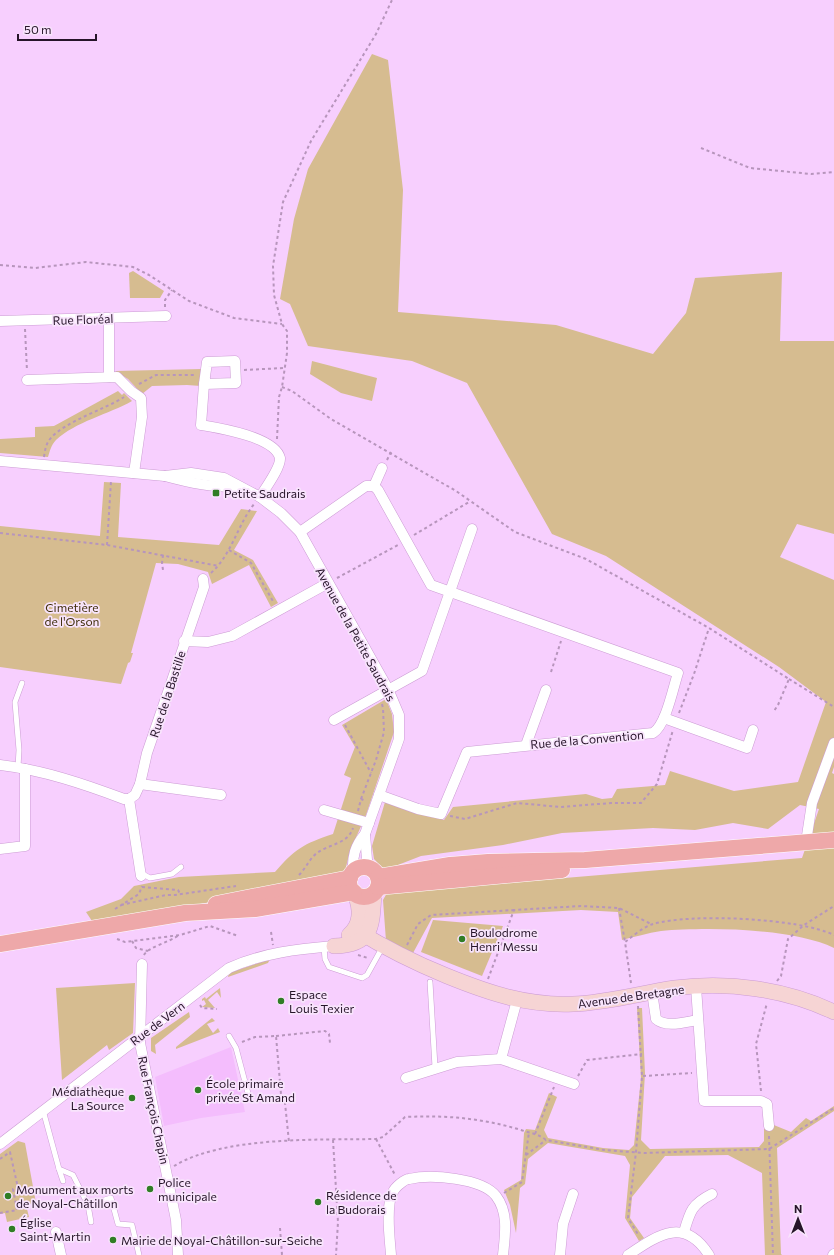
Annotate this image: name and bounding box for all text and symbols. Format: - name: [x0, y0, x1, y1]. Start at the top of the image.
- scale bar: [18, 16, 96, 42]
- text: 50 m: [24, 22, 52, 36]
- street label: Rue Floréal: [52, 311, 114, 327]
- place label: Petite Saudrais: [224, 486, 305, 500]
- marker: Petite Saudrais: [211, 488, 221, 498]
- street label: Avenue de la Petite Saudrais: [313, 565, 399, 703]
- park label: Cimetière de l'Orson: [45, 600, 99, 628]
- street label: Rue de la Bastille: [146, 649, 188, 739]
- street label: Rue de la Convention: [530, 727, 644, 751]
- place label: Boulodrome Henri Messu: [470, 925, 538, 953]
- marker: Boulodrome Henri Messu: [457, 934, 467, 944]
- street label: Avenue de Bretagne: [577, 982, 685, 1010]
- place label: Espace Louis Texier: [289, 987, 354, 1015]
- marker: Espace Louis Texier: [276, 996, 286, 1006]
- street label: Rue de Vern: [127, 998, 187, 1048]
- street label: Rue François Chapin: [136, 1055, 172, 1165]
- place label: École primaire privée St Amand: [206, 1076, 295, 1104]
- place label: Médiathèque La Source: [52, 1084, 124, 1112]
- marker: École primaire privée St Amand: [193, 1085, 203, 1095]
- marker: Médiathèque La Source: [127, 1093, 137, 1103]
- place label: Police municipale: [158, 1175, 217, 1203]
- place label: Monument aux morts de Noyal-Châtillon: [16, 1182, 134, 1210]
- marker: Police municipale: [145, 1184, 155, 1194]
- place label: Résidence de la Budorais: [326, 1188, 396, 1216]
- marker: Monument aux morts de Noyal-Châtillon: [3, 1191, 13, 1201]
- marker: Résidence de la Budorais: [313, 1197, 323, 1207]
- north arrow: [778, 1199, 818, 1239]
- text: N: [794, 1202, 802, 1215]
- place label: Église Saint-Martin: [20, 1215, 91, 1243]
- marker: Église Saint-Martin: [7, 1224, 17, 1234]
- place label: Mairie de Noyal-Châtillon-sur-Seiche: [121, 1233, 322, 1247]
- marker: Mairie de Noyal-Châtillon-sur-Seiche: [108, 1235, 118, 1245]

